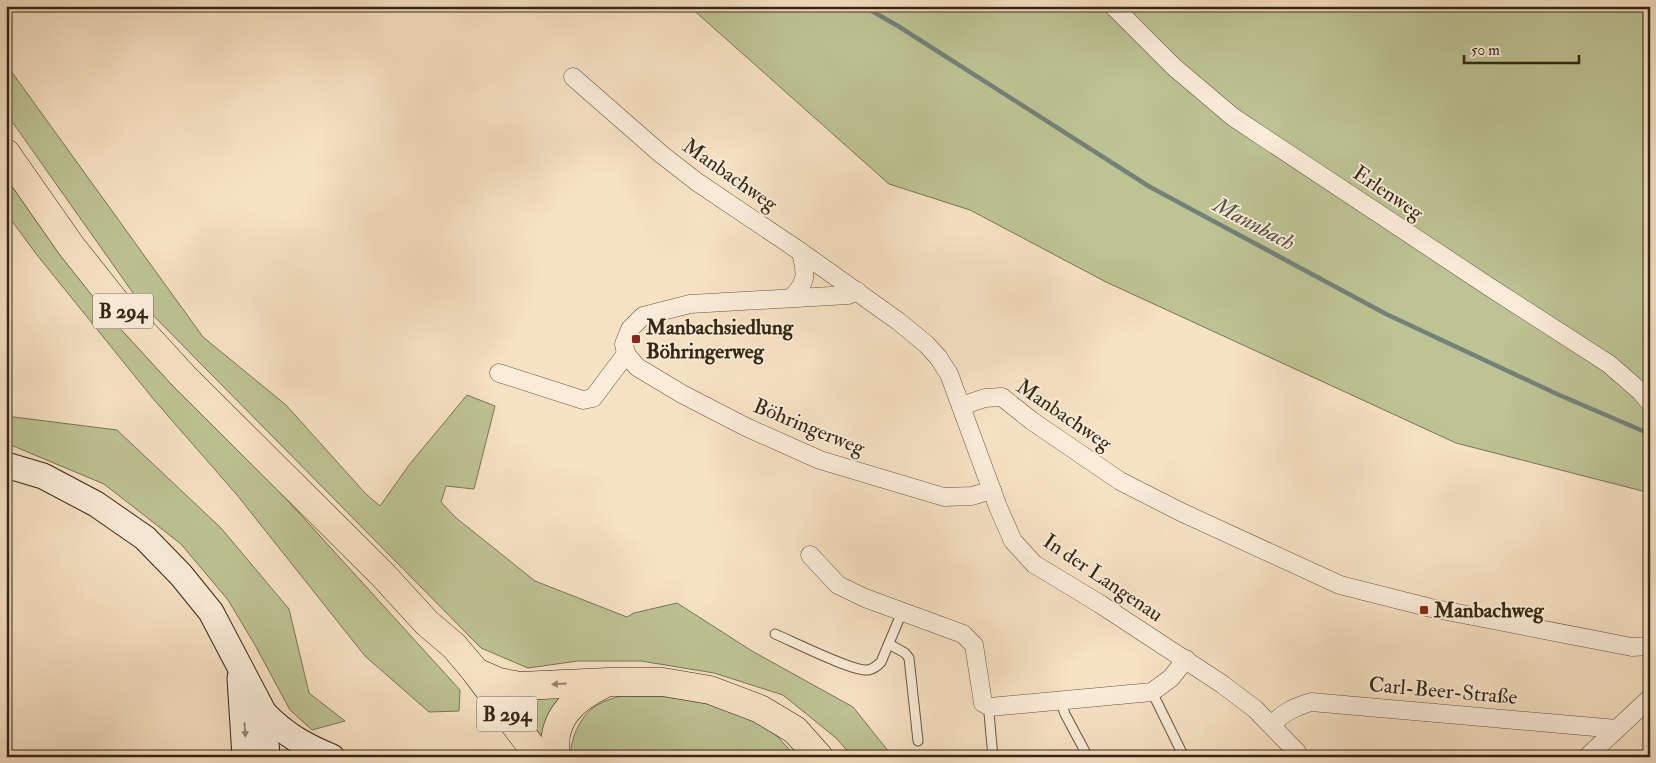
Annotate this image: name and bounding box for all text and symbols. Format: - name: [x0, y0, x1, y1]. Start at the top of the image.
- scale bar: [1464, 32, 1578, 64]
- text: 50 m: [1471, 41, 1500, 60]
- street label: Manbachweg: [677, 132, 783, 218]
- street label: Erlenweg: [1348, 160, 1429, 227]
- water label: Mannbach: [1207, 190, 1300, 257]
- road number: B 294: [93, 294, 153, 328]
- place label: Manbachsiedlung Böhringerweg: [645, 314, 794, 365]
- marker: Manbachsiedlung Böhringerweg: [630, 333, 642, 345]
- street label: Manbachweg: [1011, 373, 1118, 457]
- street label: Böhringerweg: [749, 392, 869, 462]
- street label: In der Langenau: [1038, 528, 1168, 628]
- place label: Manbachweg: [1433, 597, 1544, 624]
- marker: Manbachweg: [1418, 604, 1430, 616]
- street label: Carl-Beer-Straße: [1368, 671, 1519, 711]
- one-way arrow: [551, 681, 567, 689]
- road number: B 294: [477, 696, 537, 732]
- one-way arrow: [241, 722, 249, 738]

